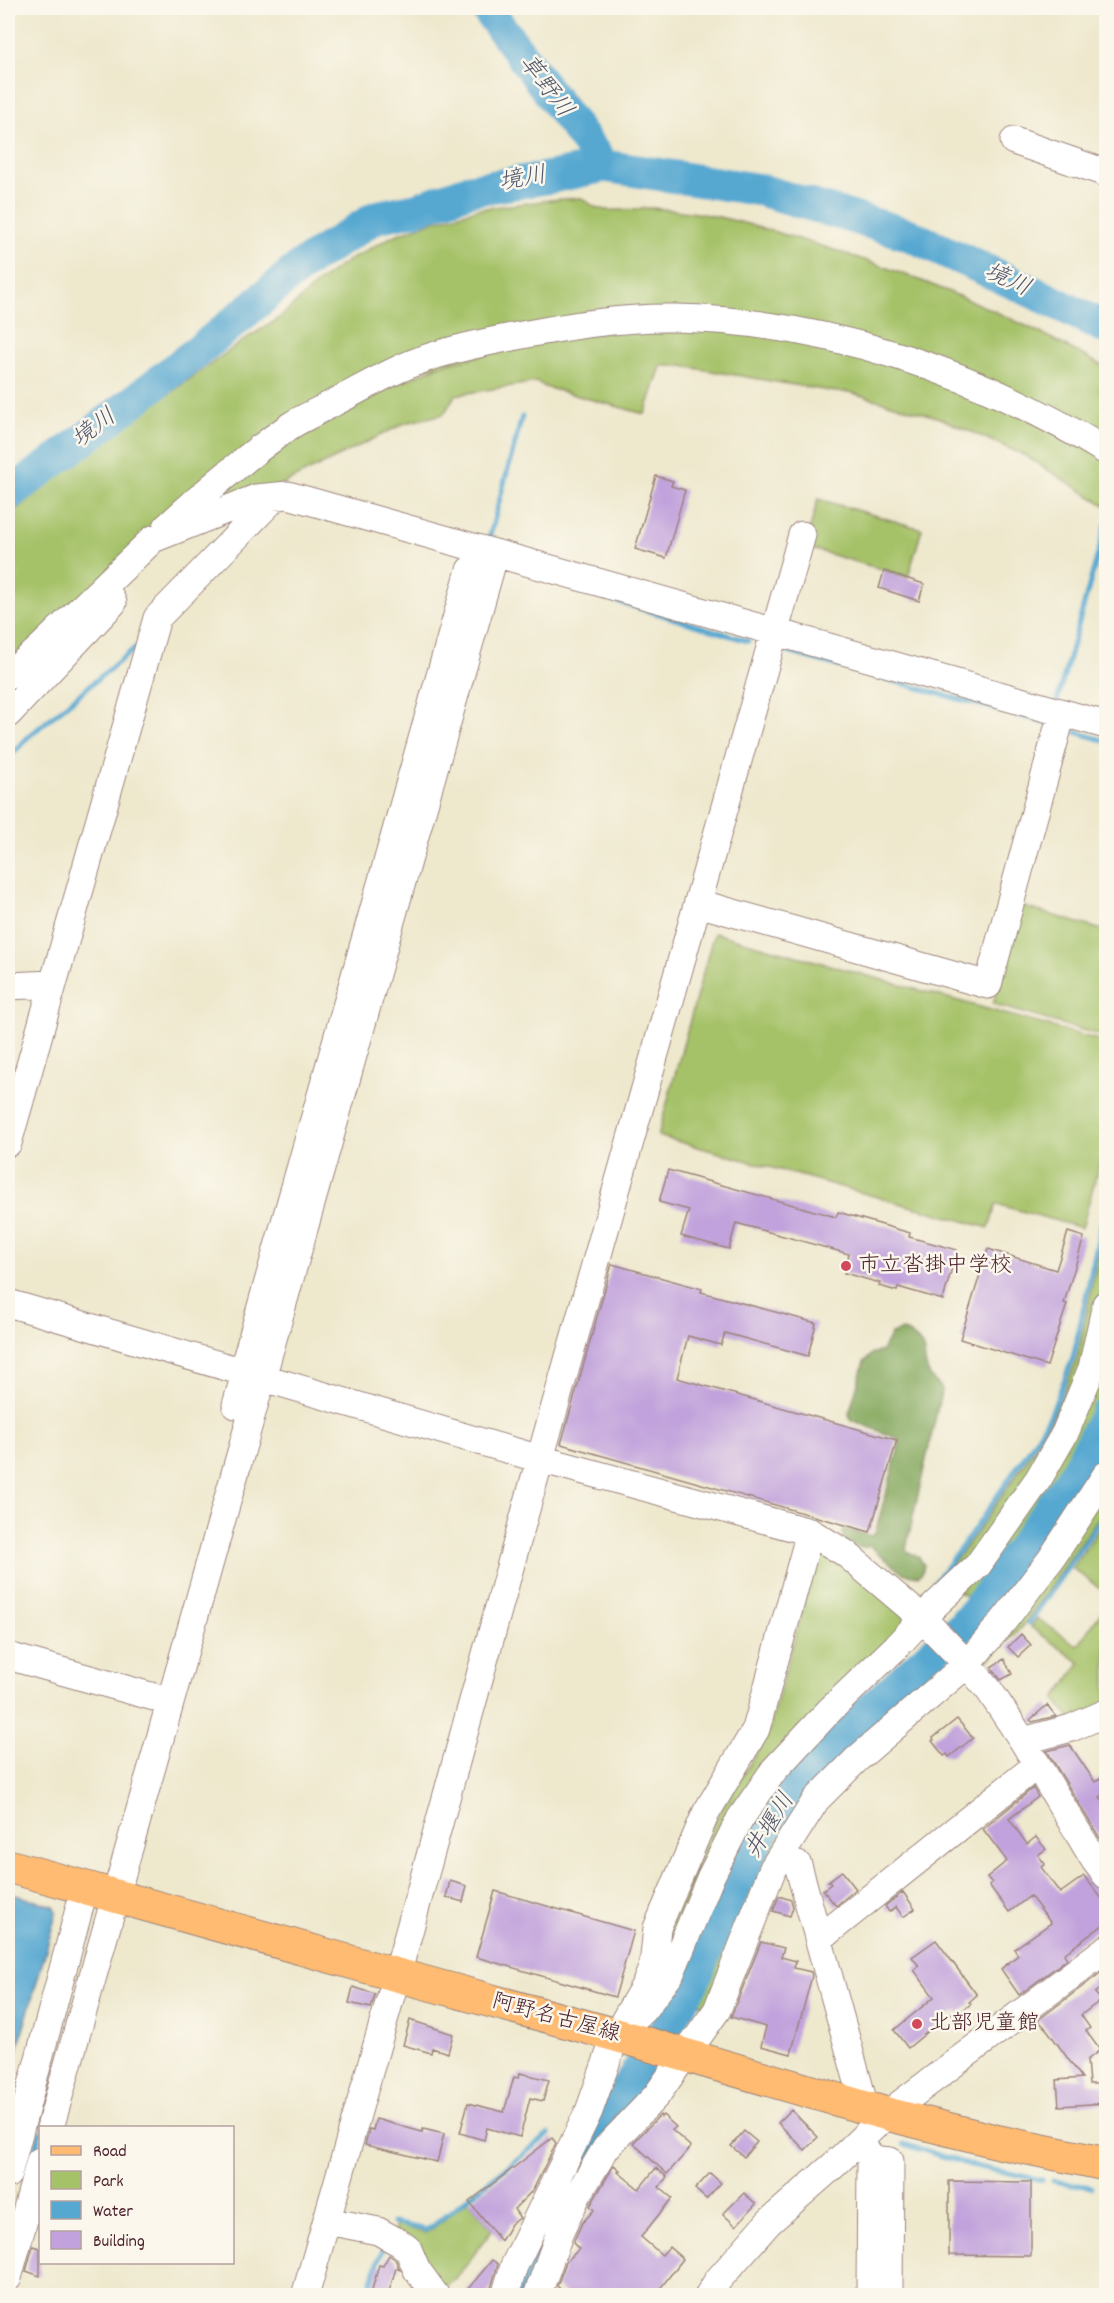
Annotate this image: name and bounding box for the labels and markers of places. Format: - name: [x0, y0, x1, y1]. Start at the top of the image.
- place label: 市立沓掛中学校: [858, 1251, 1012, 1282]
- marker: 市立沓掛中学校: [839, 1259, 853, 1273]
- place label: 北部児童館: [929, 2009, 1039, 2040]
- marker: 北部児童館: [910, 2017, 924, 2031]

